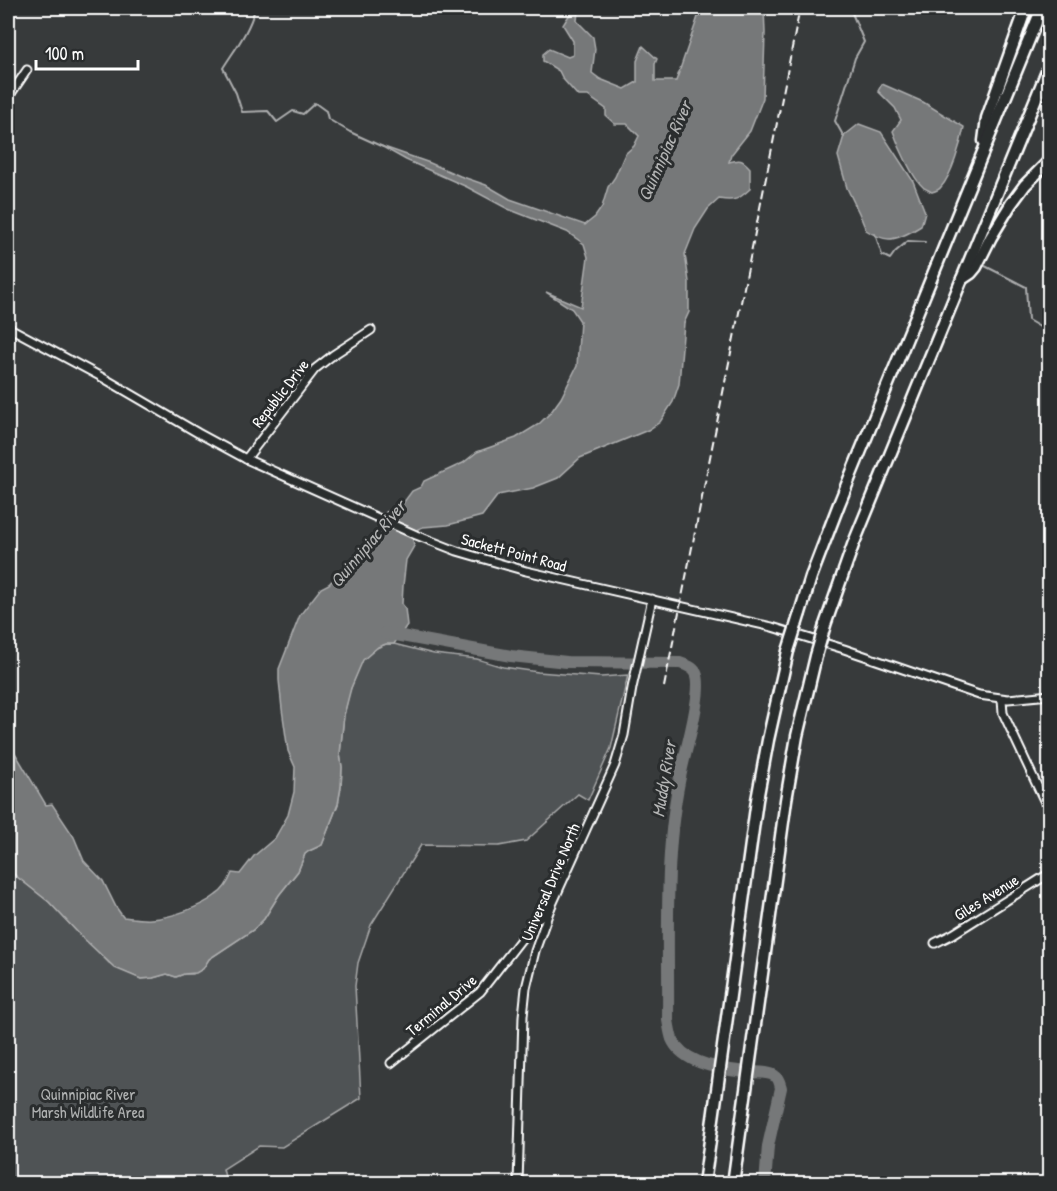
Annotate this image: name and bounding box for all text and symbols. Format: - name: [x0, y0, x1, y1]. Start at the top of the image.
- scale bar: [36, 33, 138, 71]
- text: 100 m: [45, 41, 84, 66]
- water label: Quinnipiac River: [631, 95, 699, 205]
- street label: Republic Drive: [246, 354, 314, 432]
- water label: Quinnipiac River: [324, 493, 413, 593]
- street label: Sackett Point Road: [459, 527, 569, 577]
- water label: Muddy River: [645, 737, 682, 819]
- street label: Universal Drive North: [515, 819, 585, 944]
- street label: Giles Avenue: [950, 868, 1023, 925]
- street label: Terminal Drive: [401, 969, 482, 1041]
- park label: Quinnipiac River Marsh Wildlife Area: [32, 1083, 144, 1123]

